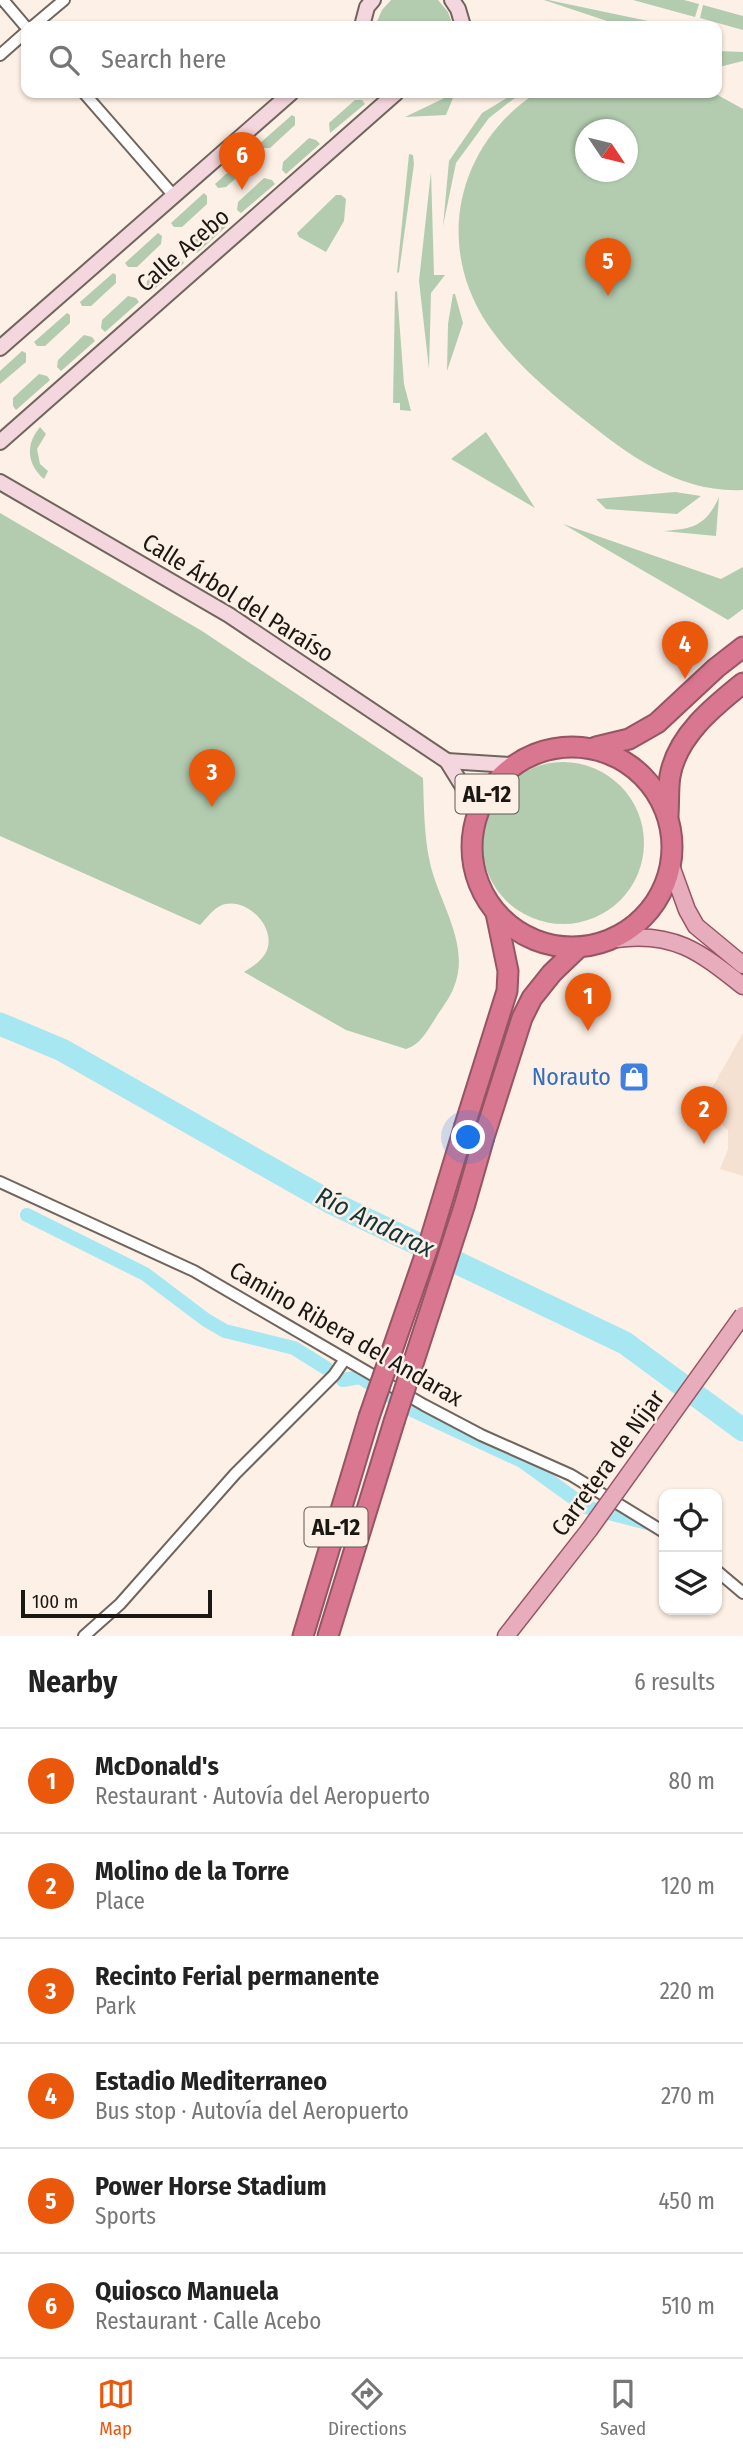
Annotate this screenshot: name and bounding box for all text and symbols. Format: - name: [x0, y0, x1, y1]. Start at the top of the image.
- search box: [21, 21, 722, 98]
- icon: search: [45, 41, 83, 79]
- text: Search here: [101, 44, 226, 75]
- north arrow: [575, 119, 638, 182]
- pin: 6: [219, 132, 265, 190]
- street label: Calle Acebo: [131, 202, 235, 298]
- pin: 5: [585, 238, 631, 296]
- street label: Calle Árbol del Paraíso: [137, 527, 339, 668]
- pin: 4: [662, 621, 708, 679]
- pin: 3: [189, 749, 235, 807]
- road number: AL-12: [456, 774, 518, 814]
- pin: 1: [565, 973, 611, 1031]
- shop icon: Norauto: [617, 1060, 651, 1094]
- place label: Norauto: [532, 1063, 611, 1091]
- pin: 2: [681, 1086, 727, 1144]
- your location: [451, 1120, 485, 1154]
- water label: Río Andarax: [311, 1181, 440, 1265]
- street label: Camino Ribera del Andarax: [225, 1256, 468, 1412]
- street label: Carretera de Níjar: [546, 1384, 671, 1542]
- map controls: [659, 1489, 722, 1615]
- button: locate: [659, 1489, 722, 1552]
- road number: AL-12: [304, 1508, 368, 1546]
- button: layers: [659, 1552, 722, 1615]
- scale bar: [21, 1587, 212, 1619]
- text: 100 m: [32, 1590, 78, 1613]
- text: Nearby: [28, 1664, 117, 1700]
- text: 6 results: [634, 1668, 715, 1696]
- text: McDonald's: [95, 1751, 219, 1782]
- text: 1: [46, 1767, 56, 1795]
- text: 80 m: [668, 1767, 715, 1795]
- text: Restaurant · Autovía del Aeropuerto: [95, 1782, 430, 1810]
- text: Molino de la Torre: [95, 1856, 289, 1887]
- text: 2: [46, 1872, 56, 1900]
- text: 120 m: [661, 1872, 715, 1900]
- text: Place: [95, 1887, 145, 1915]
- text: Recinto Ferial permanente: [95, 1961, 379, 1992]
- text: 3: [46, 1977, 56, 2005]
- text: 220 m: [660, 1977, 715, 2005]
- text: Park: [95, 1992, 136, 2020]
- text: Estadio Mediterraneo: [95, 2066, 327, 2097]
- text: 4: [45, 2082, 57, 2110]
- text: 270 m: [661, 2082, 715, 2110]
- text: Bus stop · Autovía del Aeropuerto: [95, 2097, 409, 2125]
- text: Power Horse Stadium: [95, 2171, 327, 2202]
- text: 5: [45, 2187, 57, 2215]
- text: 450 m: [658, 2187, 715, 2215]
- text: Sports: [95, 2202, 156, 2230]
- text: Quiosco Manuela: [95, 2276, 279, 2307]
- text: 6: [45, 2292, 57, 2320]
- text: 510 m: [662, 2292, 715, 2320]
- text: Restaurant · Calle Acebo: [95, 2307, 321, 2335]
- tab: Map: [97, 2375, 135, 2440]
- tab: Directions: [328, 2375, 407, 2440]
- tab: Saved: [600, 2375, 646, 2440]

